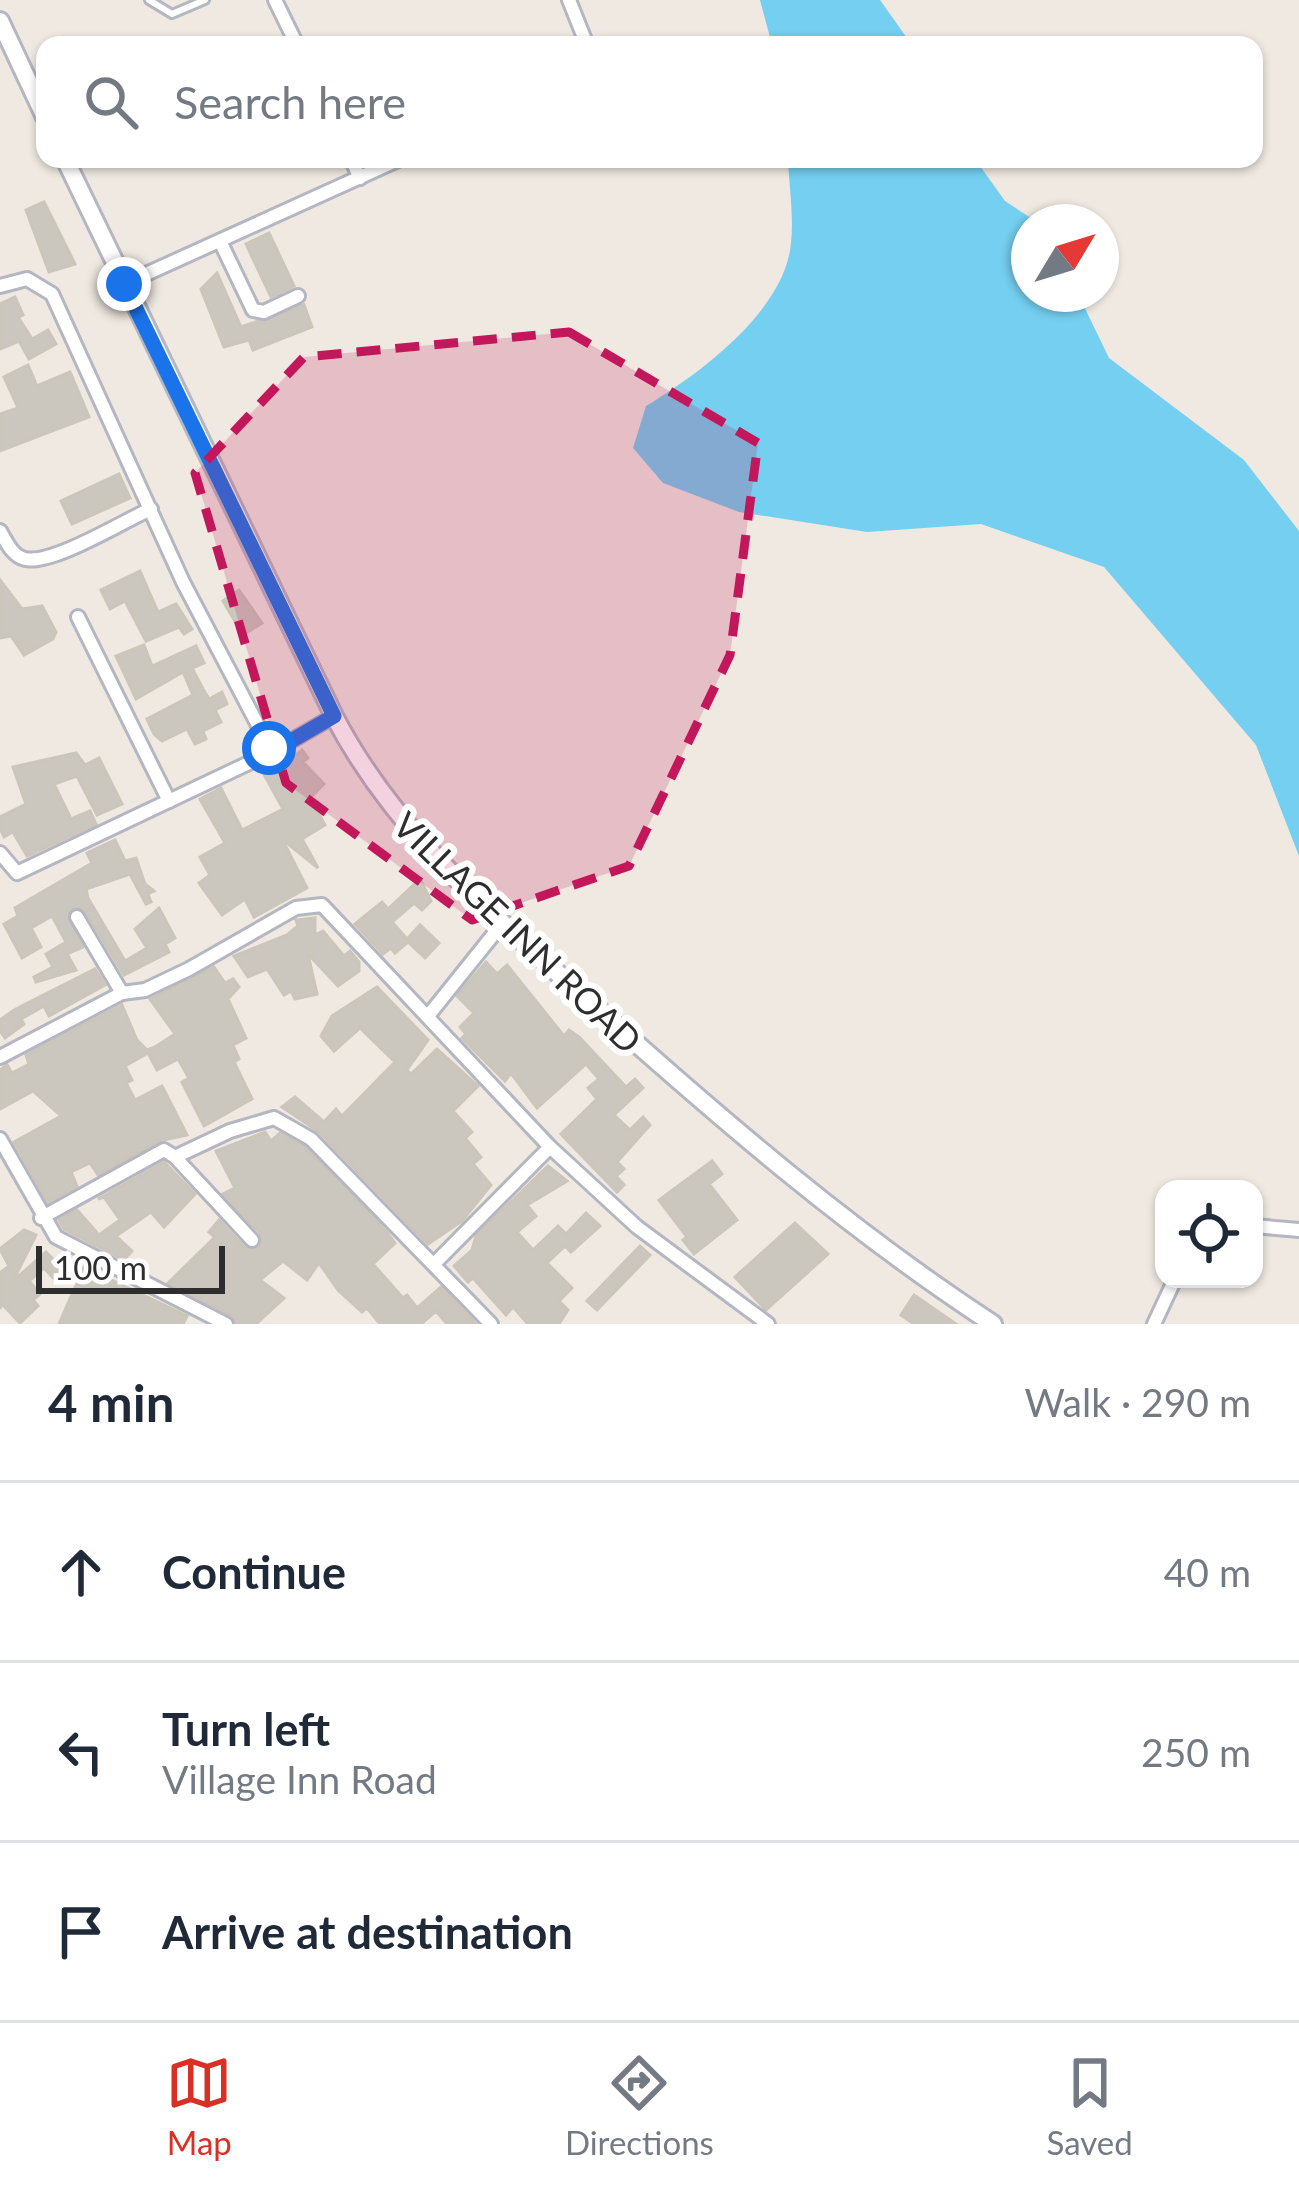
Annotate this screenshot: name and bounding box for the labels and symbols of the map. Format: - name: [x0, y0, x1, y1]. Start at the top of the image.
- north arrow: [1011, 204, 1119, 312]
- route end: [97, 257, 151, 311]
- route start: [242, 721, 296, 775]
- street label: VILLAGE INN ROAD: [385, 802, 651, 1062]
- scale bar: [36, 1240, 225, 1293]

